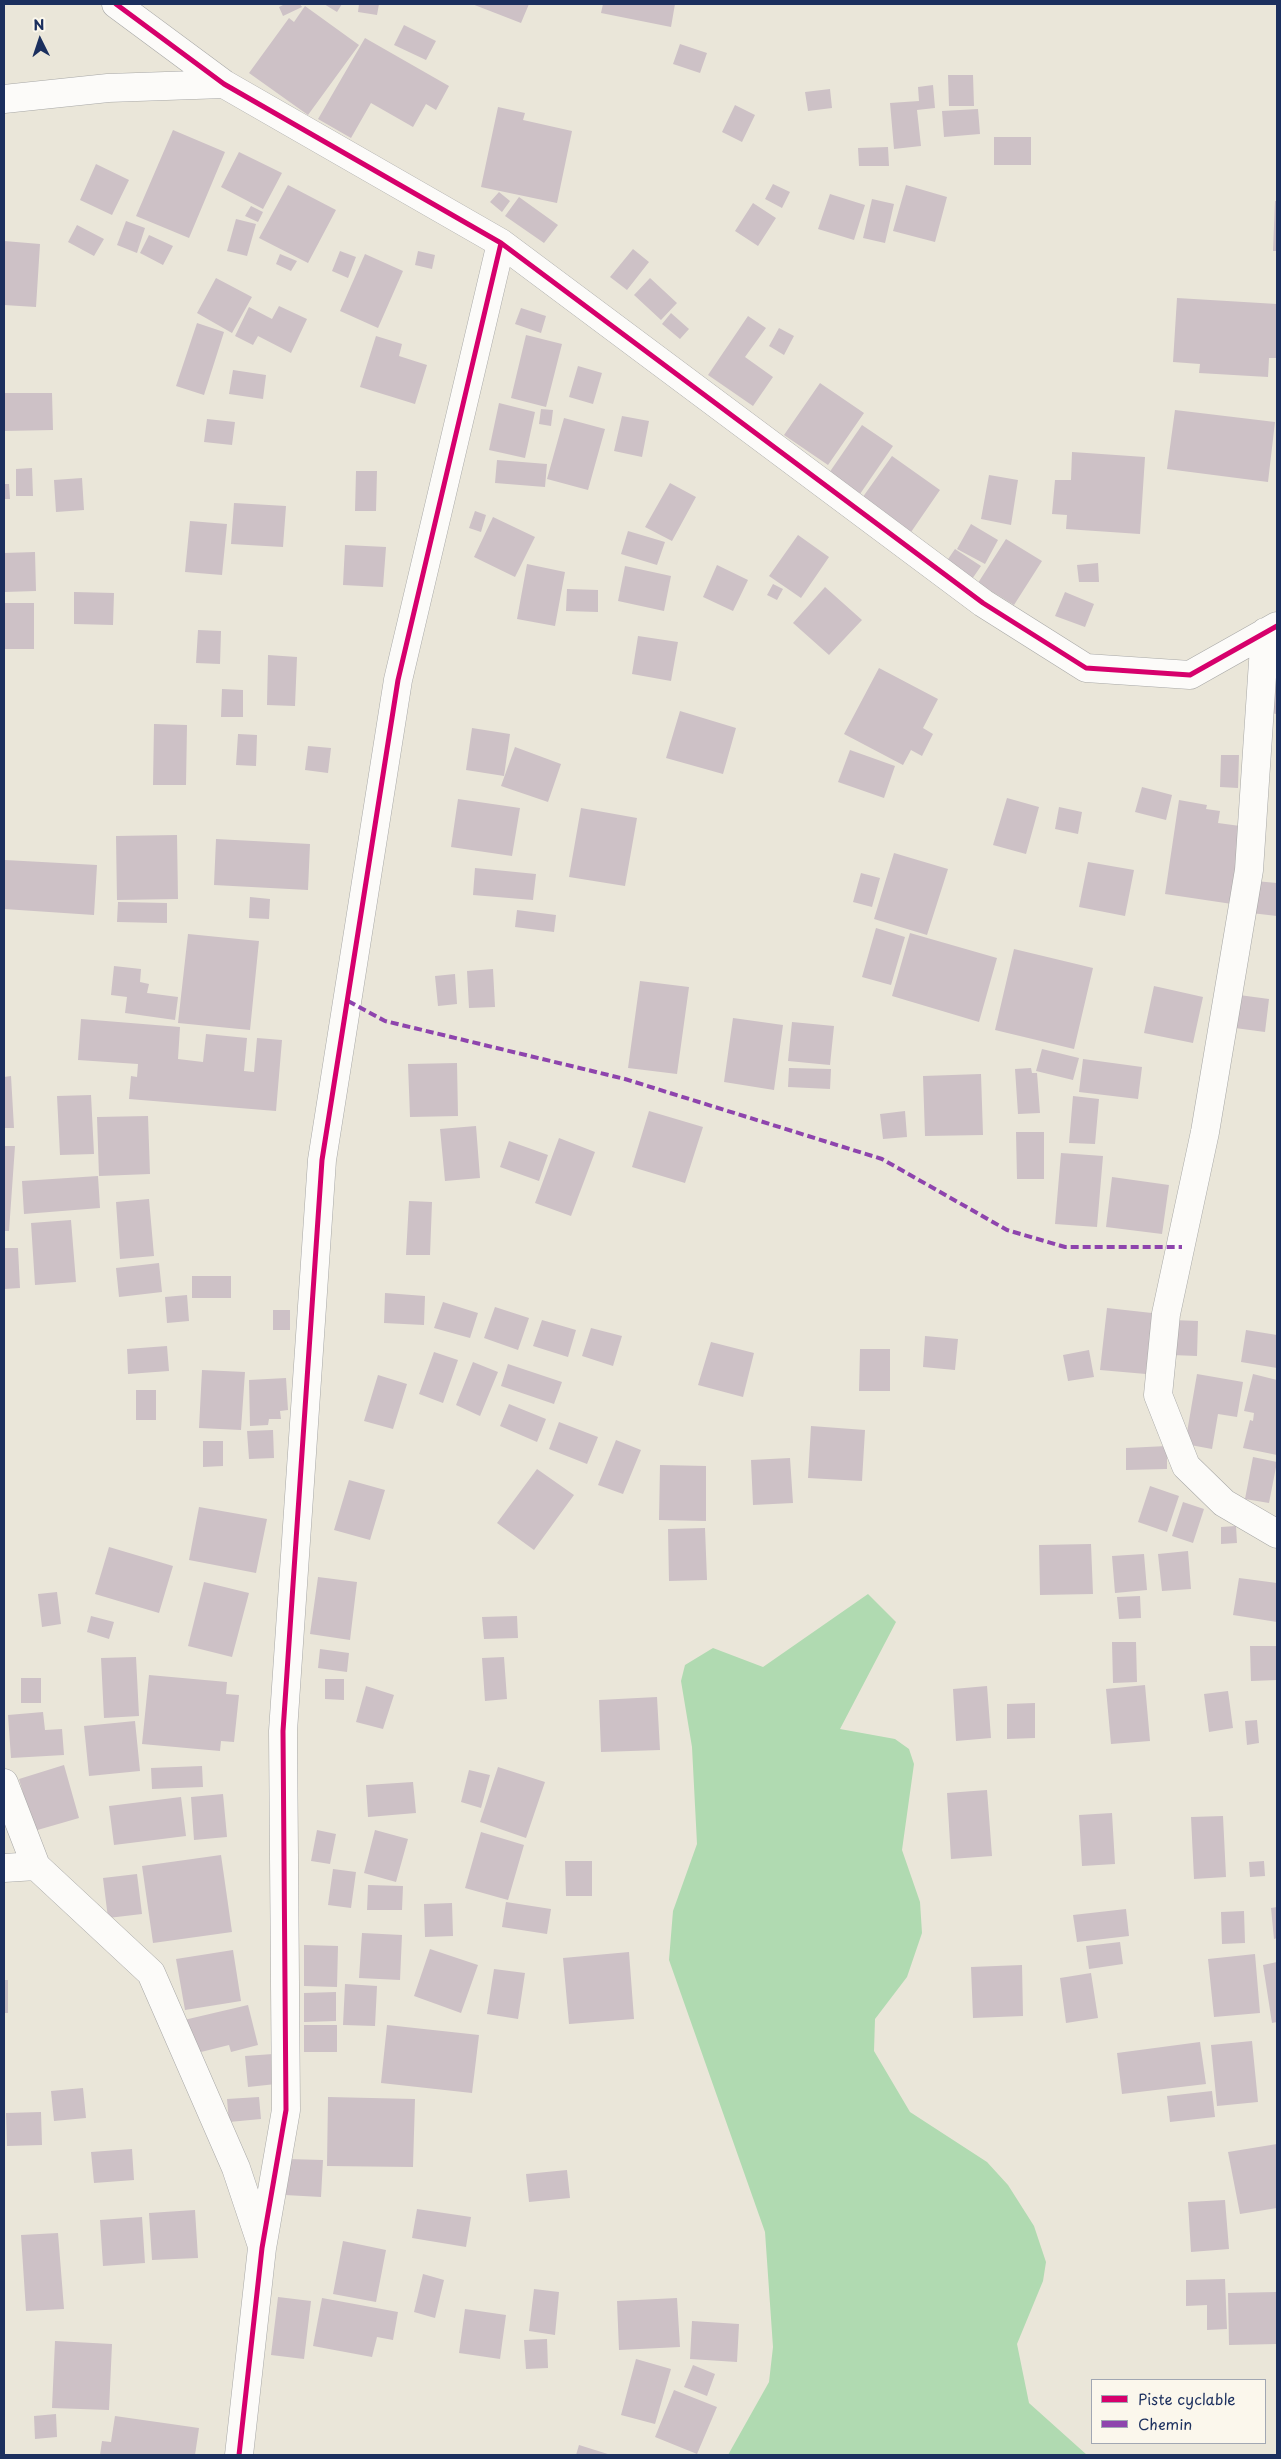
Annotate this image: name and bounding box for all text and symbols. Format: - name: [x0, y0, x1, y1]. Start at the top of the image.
- text: N: [33, 14, 45, 35]
- north arrow: [15, 15, 65, 65]
- legend: [1091, 2379, 1266, 2444]
- text: Piste cyclable: [1138, 2387, 1235, 2410]
- text: Chemin: [1138, 2412, 1192, 2435]

